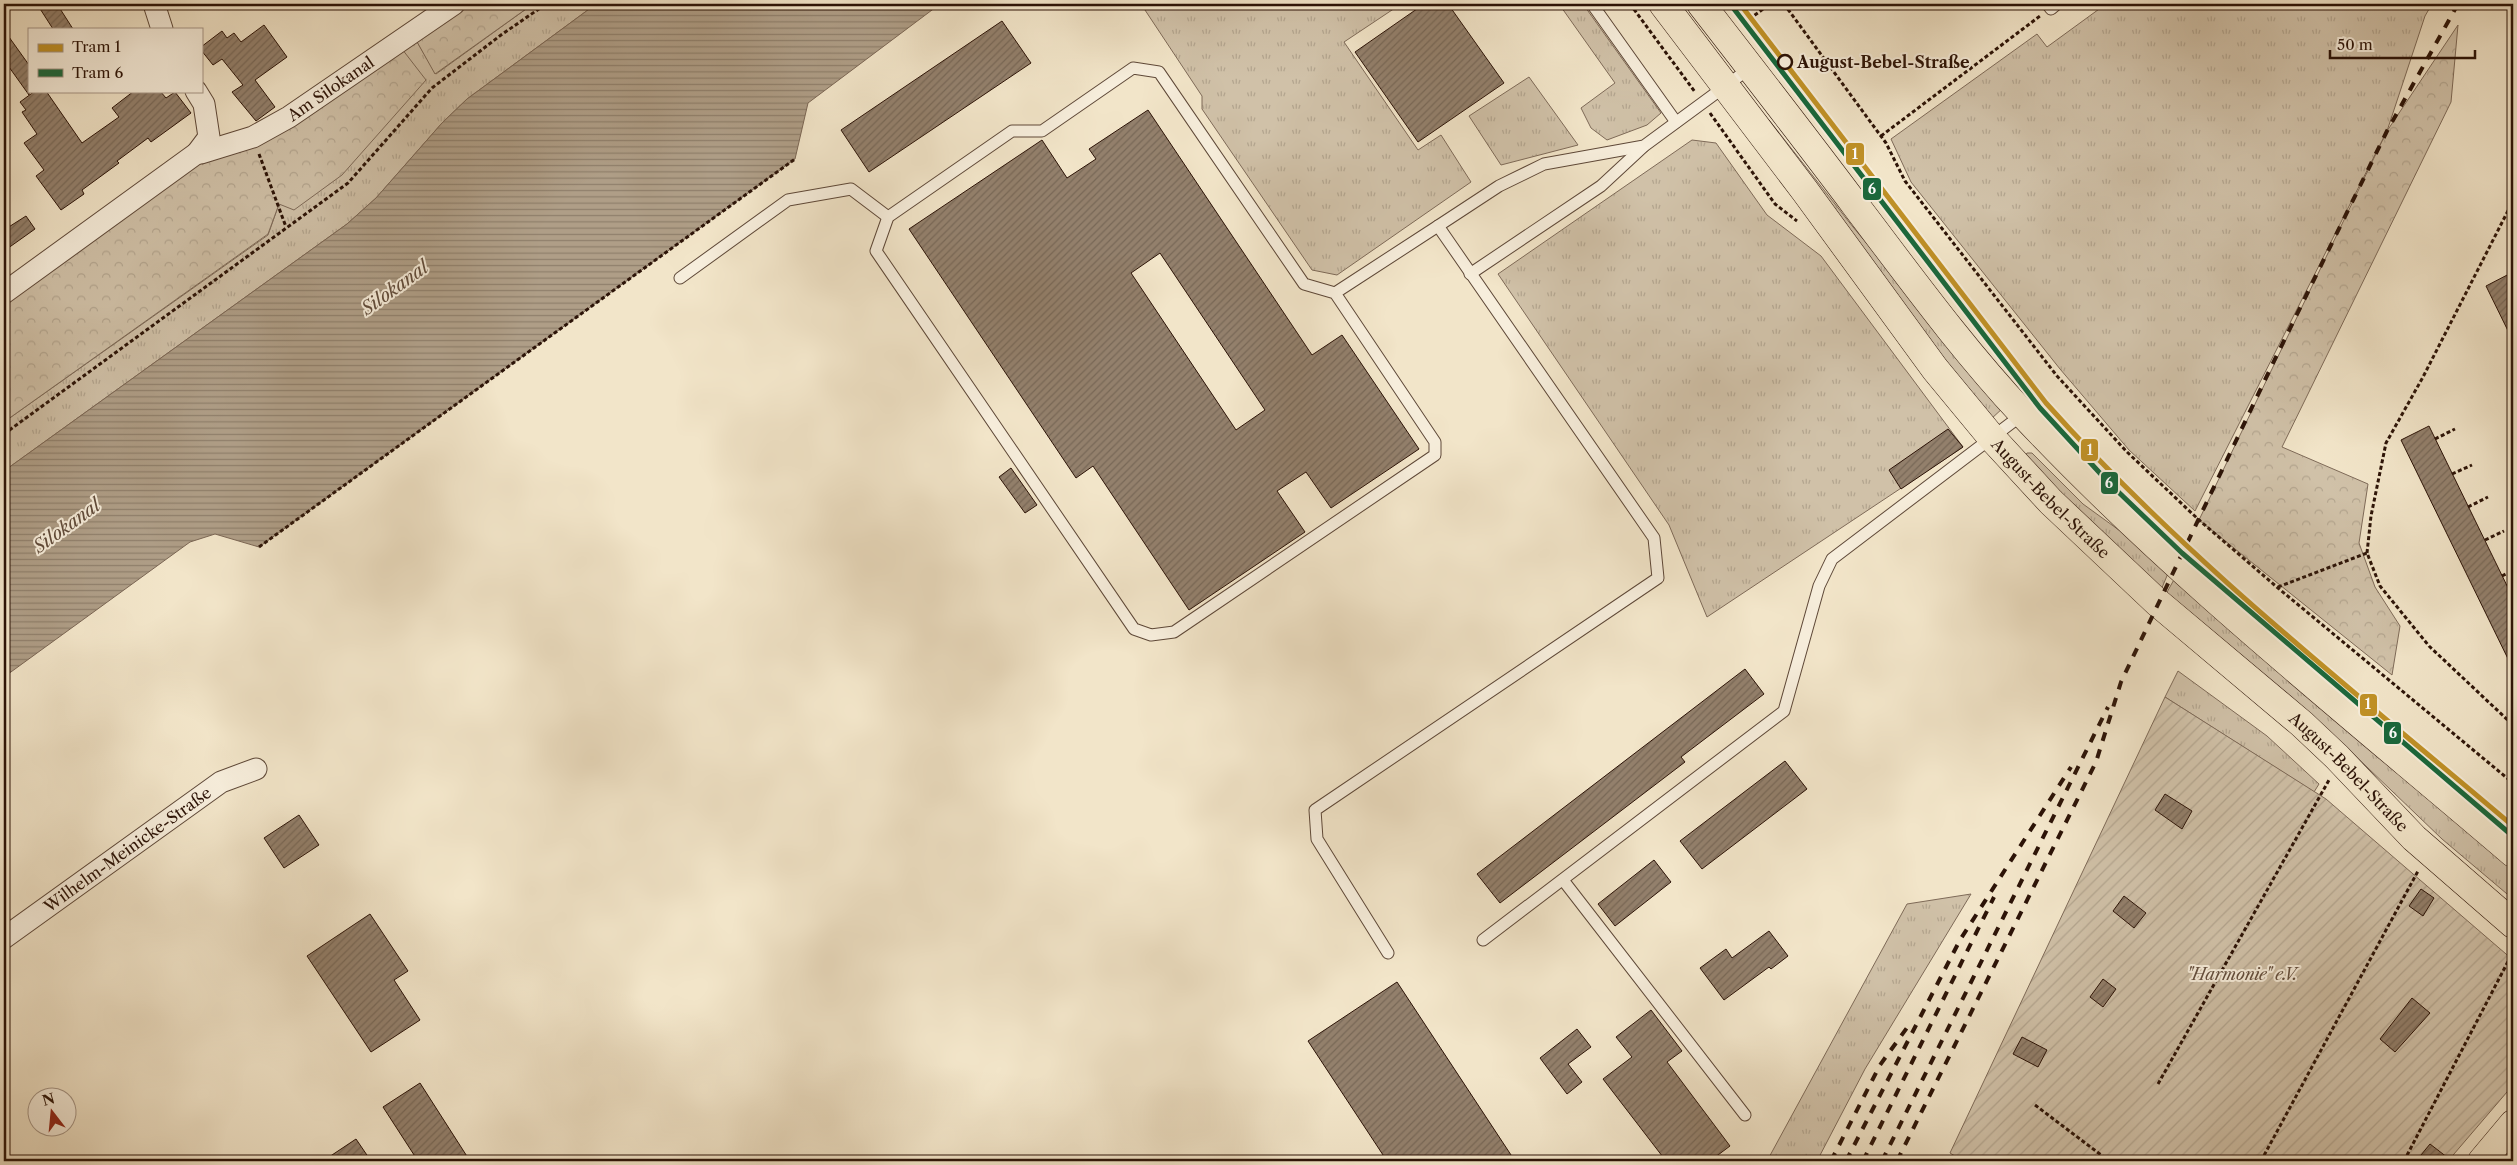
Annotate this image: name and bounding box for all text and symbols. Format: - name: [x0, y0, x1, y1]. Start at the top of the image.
- legend: [28, 28, 202, 92]
- scale bar: [2330, 28, 2474, 60]
- text: 50 m: [2337, 35, 2373, 54]
- text: Tram 1: [72, 37, 121, 56]
- street label: Am Silokanal: [283, 52, 378, 126]
- place label: August-Bebel-Straße: [1796, 52, 1970, 72]
- marker: August-Bebel-Straße: [1777, 54, 1793, 70]
- text: Tram 6: [72, 63, 123, 82]
- line badge: 1: [1845, 142, 1865, 166]
- text: 1: [1852, 145, 1859, 163]
- line badge: 6: [1862, 177, 1882, 201]
- text: 6: [1868, 180, 1876, 198]
- water label: Silokanal: [356, 255, 435, 320]
- street label: August-Bebel-Straße: [1987, 433, 2114, 563]
- line badge: 1: [2080, 438, 2099, 462]
- text: 1: [2087, 441, 2094, 459]
- line badge: 6: [2100, 471, 2119, 495]
- text: 6: [2105, 474, 2113, 492]
- water label: Silokanal: [28, 493, 107, 558]
- line badge: 1: [2359, 693, 2378, 717]
- text: 1: [2365, 695, 2372, 713]
- street label: August-Bebel-Straße: [2285, 707, 2413, 836]
- line badge: 6: [2383, 721, 2402, 745]
- text: 6: [2389, 724, 2397, 742]
- street label: Wilhelm-Meinicke-Straße: [39, 782, 215, 917]
- park label: "Harmonie" e.V.: [2186, 964, 2300, 984]
- north arrow: [28, 1088, 78, 1138]
- text: N: [40, 1089, 57, 1110]

